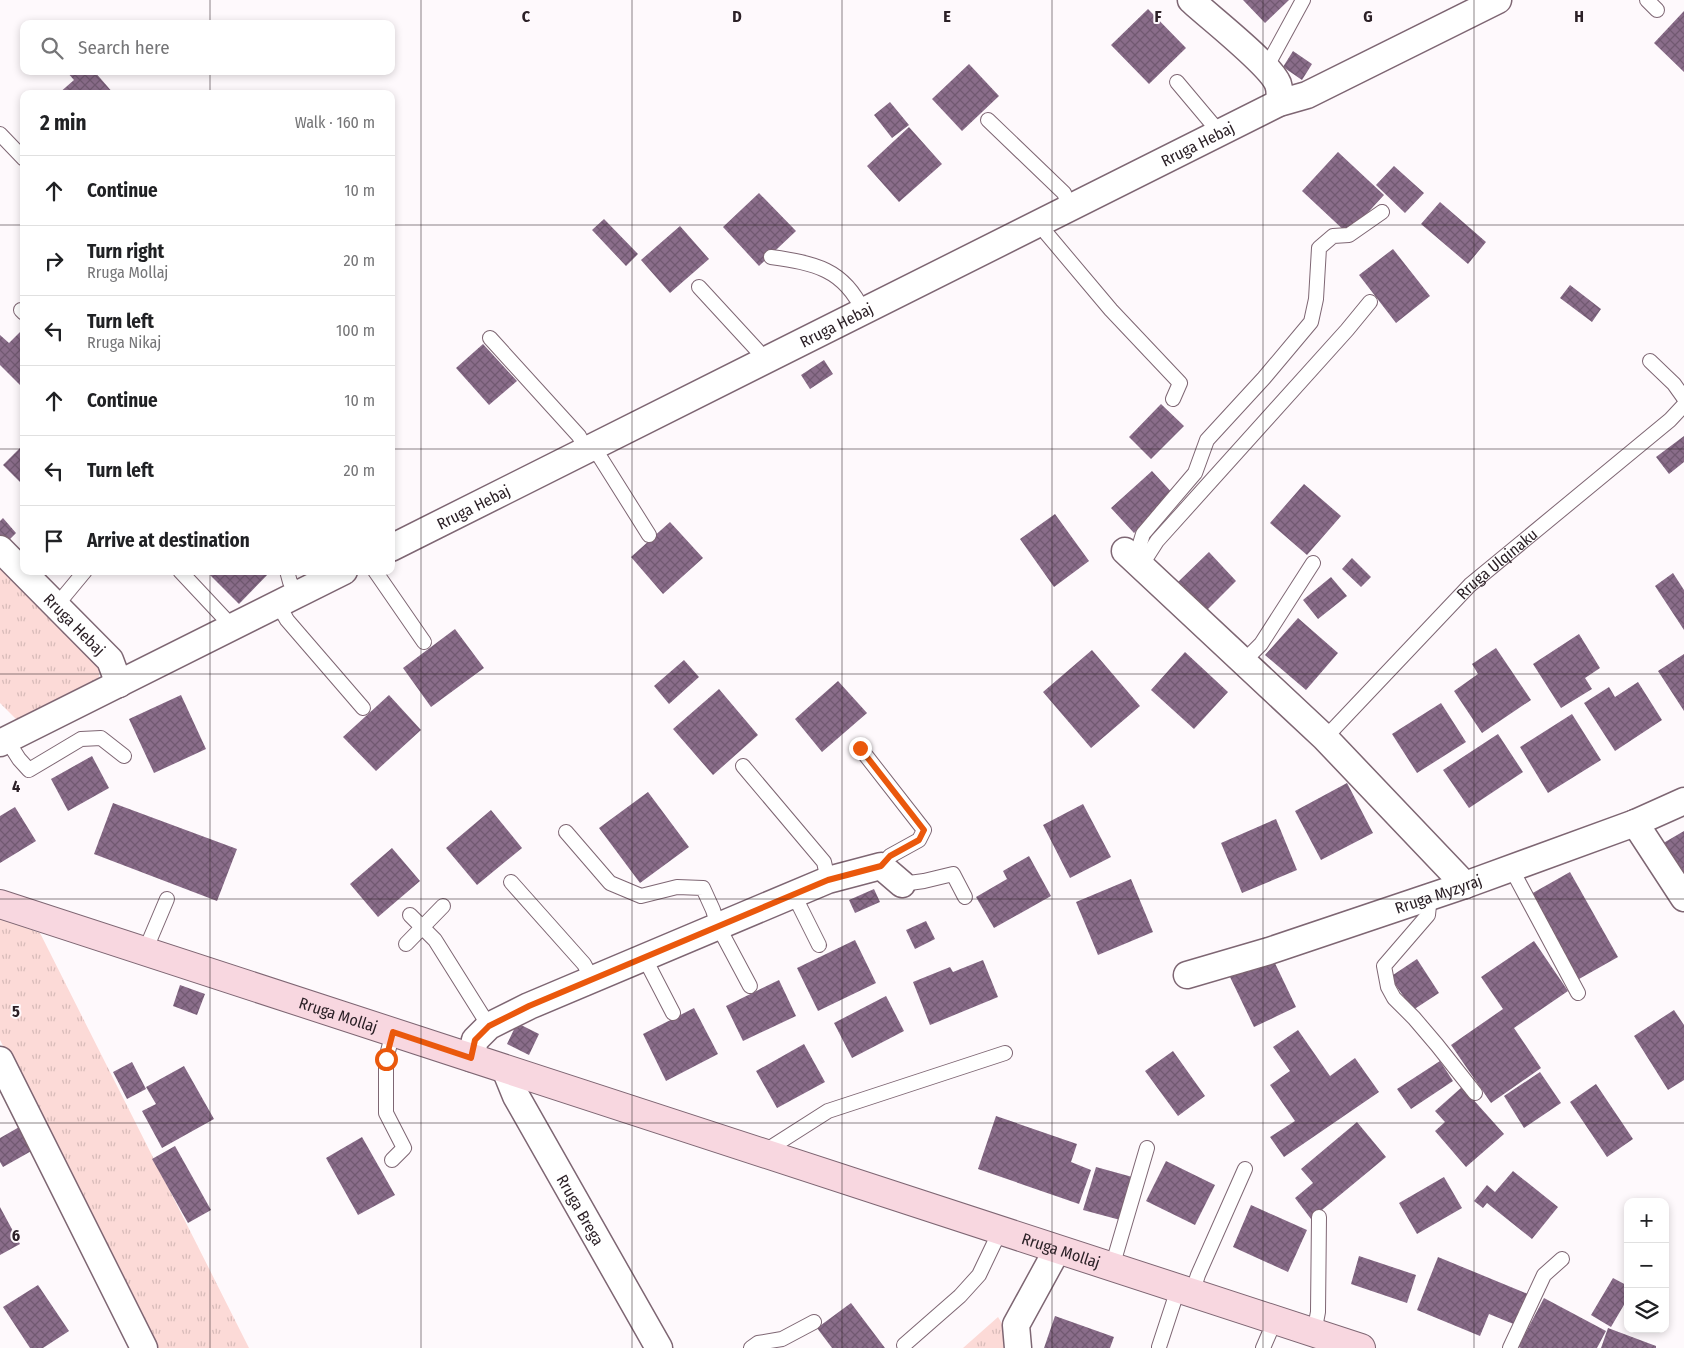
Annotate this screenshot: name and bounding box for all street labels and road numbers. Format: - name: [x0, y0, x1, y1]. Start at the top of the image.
- street label: Rruga Hebaj: [1158, 118, 1237, 171]
- street label: Rruga Hebaj: [797, 299, 876, 352]
- street label: Rruga Hebaj: [434, 481, 513, 533]
- street label: Rruga Ulqinaku: [1453, 525, 1541, 603]
- street label: Rruga Hebaj: [40, 590, 109, 659]
- street label: Rruga Myzyraj: [1393, 871, 1484, 918]
- street label: Rruga Mollaj: [297, 993, 380, 1037]
- street label: Rruga Brega: [553, 1171, 608, 1249]
- street label: Rruga Mollaj: [1019, 1229, 1102, 1272]

